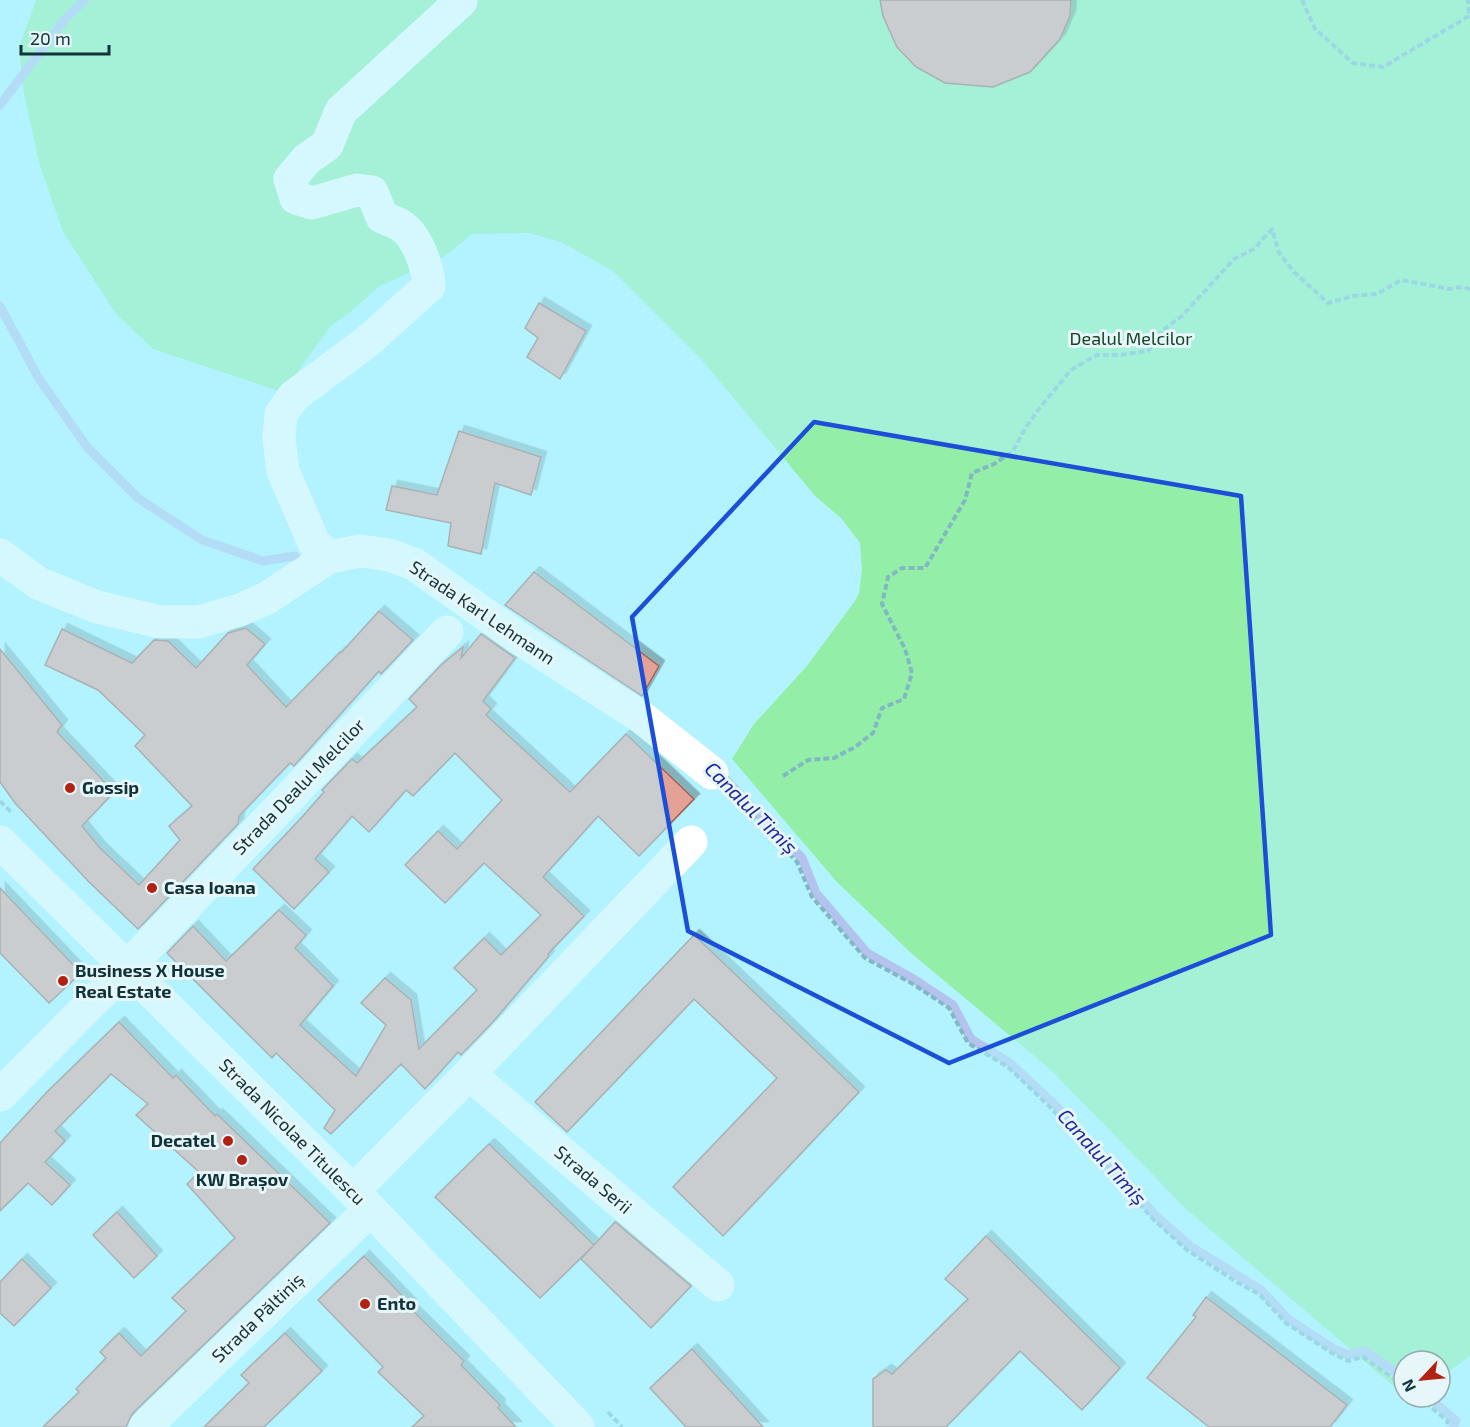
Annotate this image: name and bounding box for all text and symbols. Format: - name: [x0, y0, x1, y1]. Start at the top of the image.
- scale bar: [21, 18, 110, 56]
- text: 20 m: [30, 27, 71, 49]
- park label: Dealul Melcilor: [1070, 327, 1192, 349]
- street label: Strada Karl Lehmann: [406, 555, 559, 669]
- street label: Strada Dealul Melcilor: [227, 714, 369, 859]
- water label: Canalul Timiș: [699, 756, 803, 860]
- place label: Gossip: [82, 776, 139, 798]
- marker: Gossip: [63, 781, 77, 795]
- place label: Casa Ioana: [164, 876, 256, 898]
- marker: Casa Ioana: [145, 881, 159, 895]
- place label: Business X House Real Estate: [75, 959, 225, 1002]
- marker: Business X House Real Estate: [56, 974, 70, 988]
- street label: Strada Nicolae Titulescu: [215, 1054, 370, 1209]
- water label: Canalul Timiș: [1052, 1103, 1152, 1211]
- place label: Decatel: [151, 1129, 216, 1151]
- marker: Decatel: [221, 1134, 235, 1148]
- street label: Strada Serii: [551, 1141, 637, 1218]
- marker: KW Brașov: [235, 1153, 249, 1167]
- place label: KW Brașov: [196, 1168, 289, 1192]
- street label: Strada Păltiniș: [207, 1268, 309, 1367]
- place label: Ento: [377, 1292, 416, 1314]
- marker: Ento: [358, 1297, 372, 1311]
- north arrow: [1392, 1349, 1452, 1409]
- text: N: [1397, 1376, 1419, 1395]

